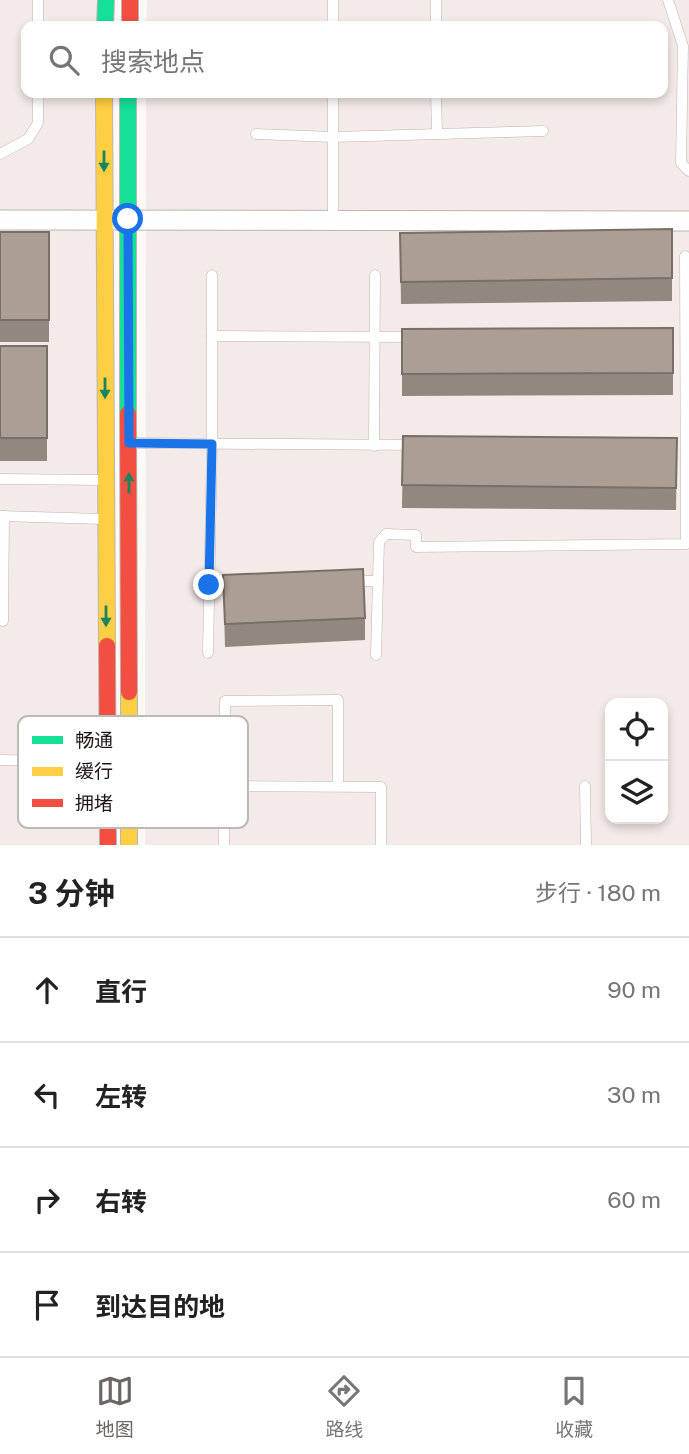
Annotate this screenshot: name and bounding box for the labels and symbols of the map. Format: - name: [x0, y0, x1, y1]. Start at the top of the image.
- one-way arrow: [98, 150, 110, 172]
- route start: [112, 203, 143, 234]
- one-way arrow: [99, 378, 111, 400]
- one-way arrow: [123, 472, 135, 494]
- route end: [193, 569, 224, 600]
- one-way arrow: [101, 605, 112, 627]
- legend: [18, 716, 248, 828]
- text: 畅通: [75, 729, 113, 751]
- text: 缓行: [75, 760, 113, 782]
- text: 拥堵: [75, 792, 113, 814]

